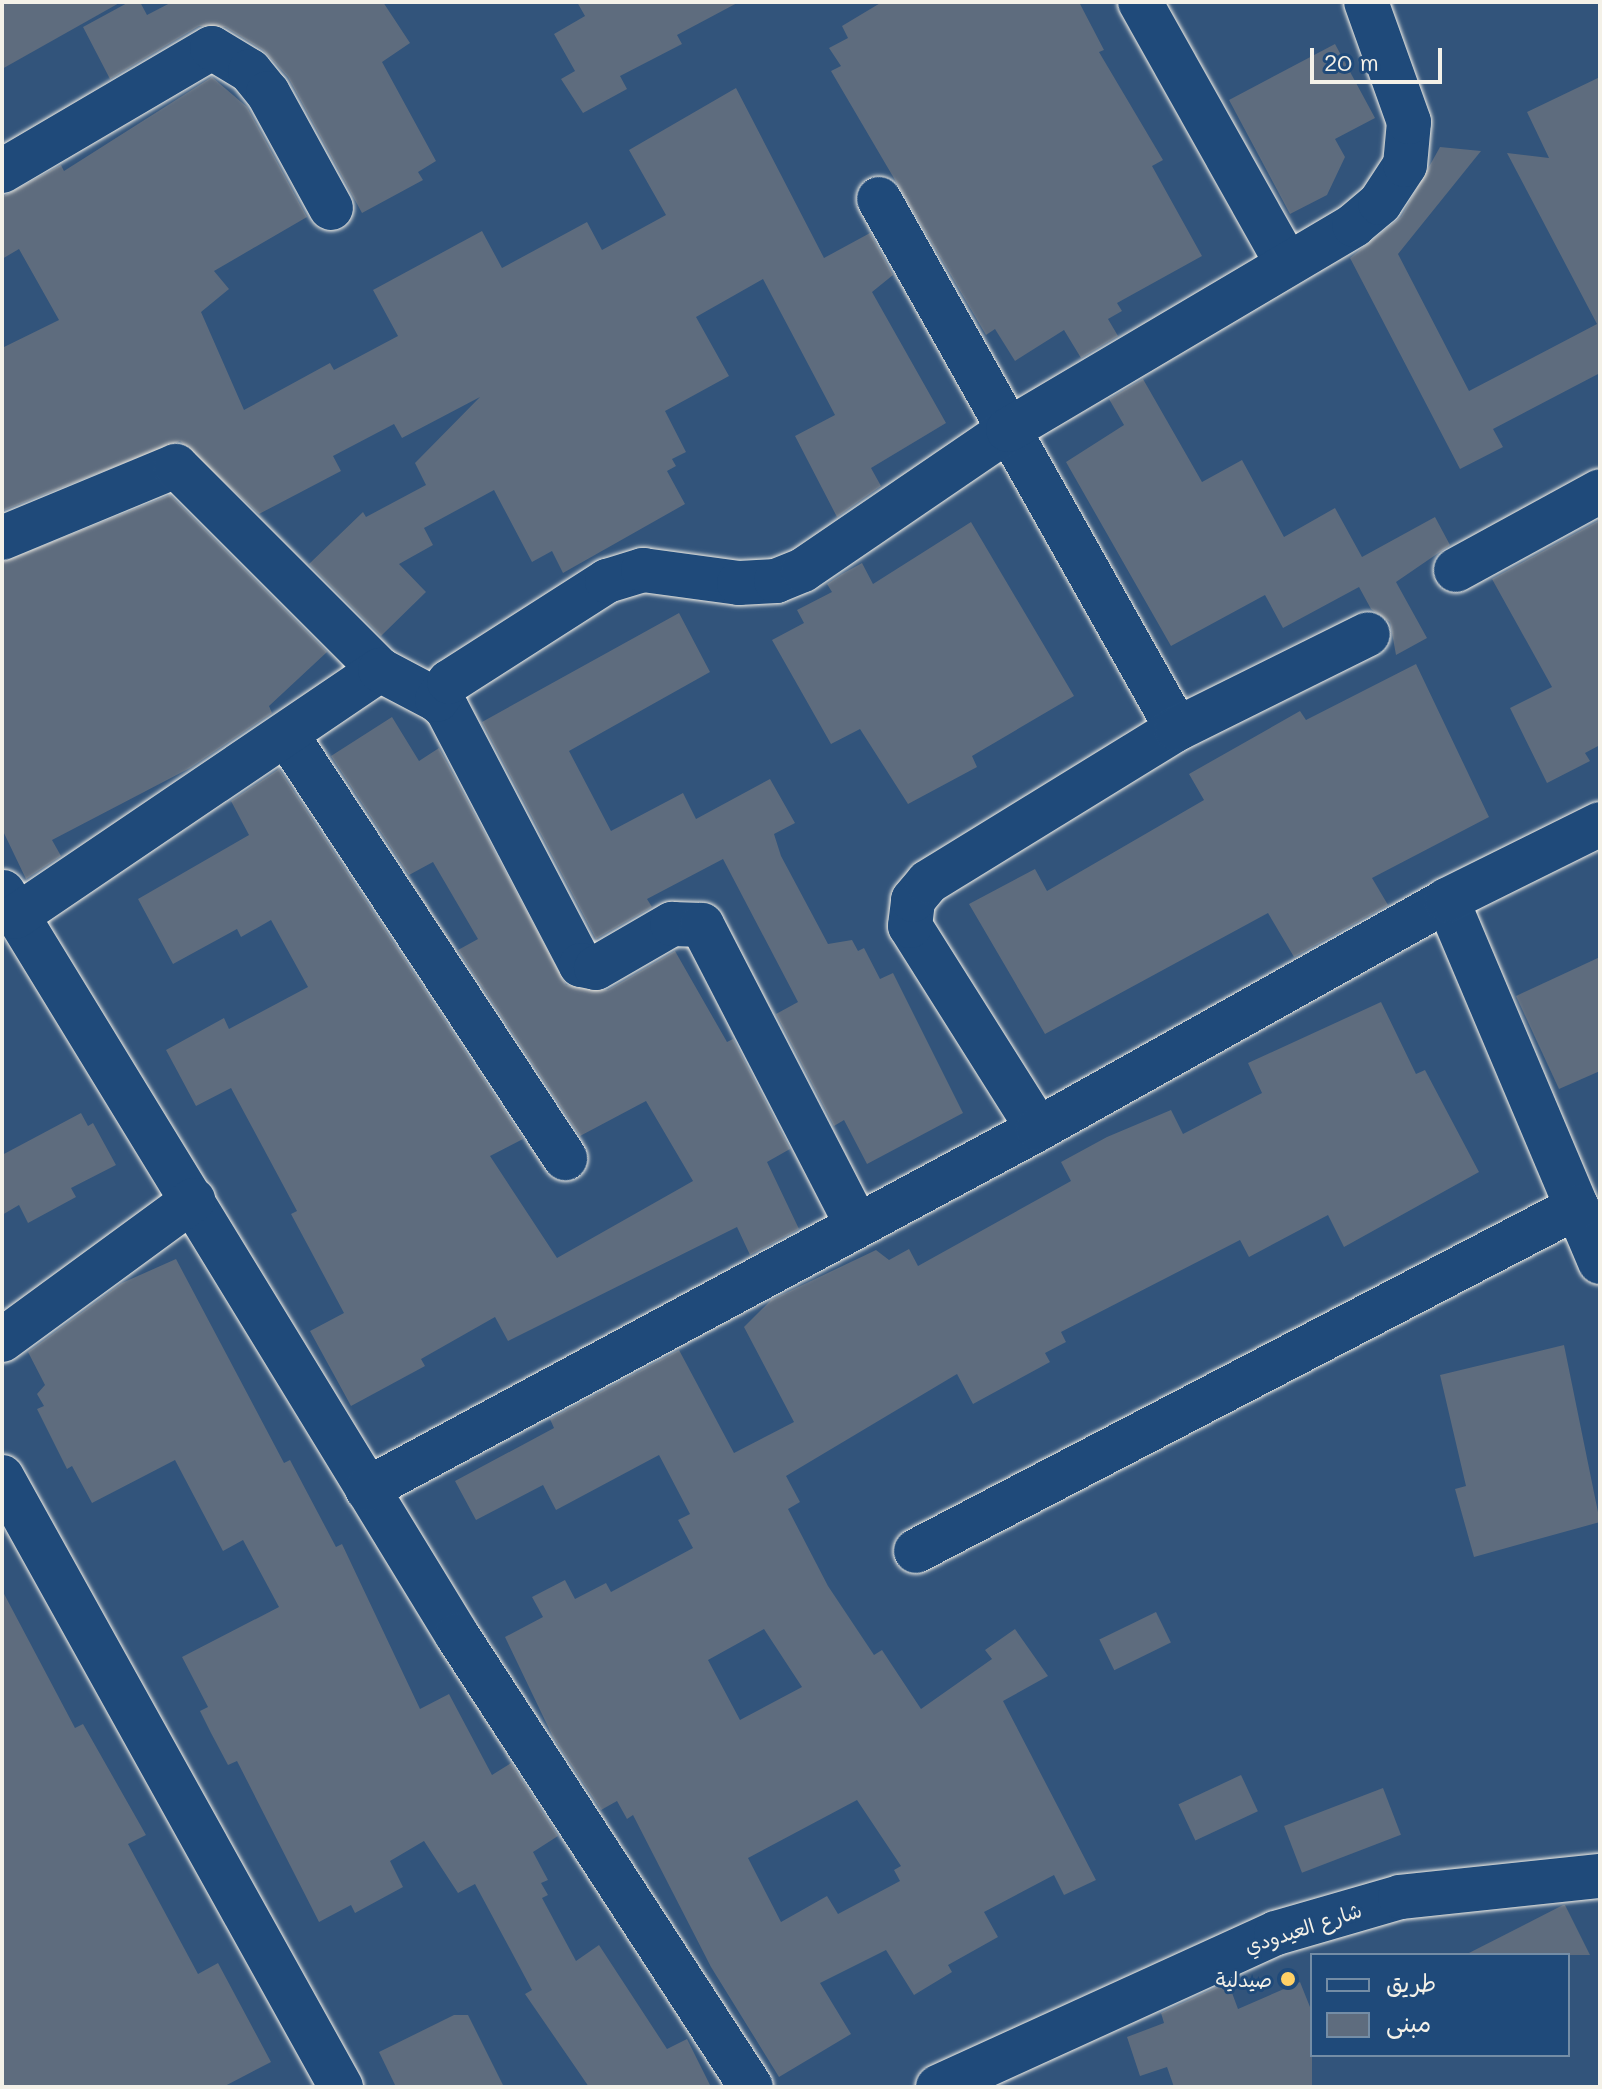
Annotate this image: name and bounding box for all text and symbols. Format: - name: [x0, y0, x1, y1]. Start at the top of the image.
- scale bar: [1314, 32, 1446, 82]
- text: 20 m: [1324, 46, 1379, 77]
- street label: شارع العيدودي: [1241, 1898, 1365, 1958]
- legend: [1310, 1953, 1570, 2057]
- place label: صيدلية: [1216, 1967, 1272, 1991]
- text: طريق: [1386, 1967, 1436, 1998]
- marker: صيدلية: [1279, 1970, 1297, 1988]
- text: مبنى: [1386, 2007, 1431, 2038]

